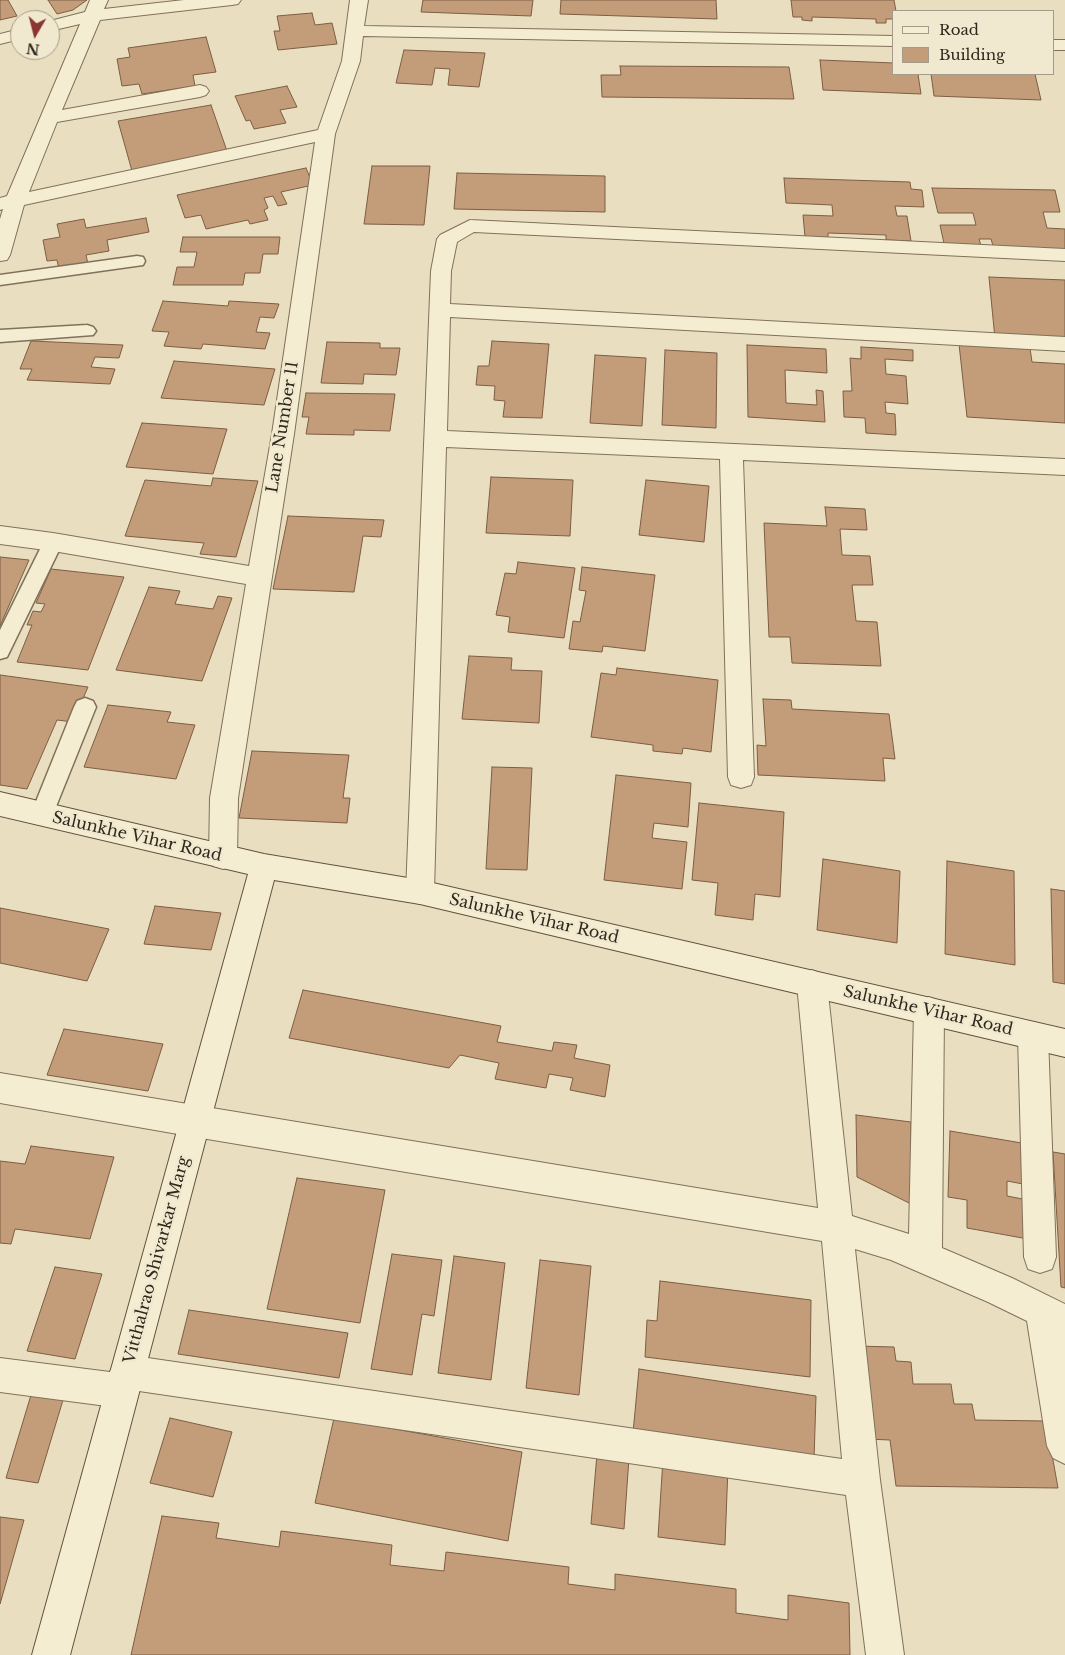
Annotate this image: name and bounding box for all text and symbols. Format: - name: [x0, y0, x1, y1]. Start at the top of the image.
- north arrow: [10, 10, 60, 60]
- legend: [892, 10, 1055, 75]
- text: Road: [939, 20, 979, 39]
- text: N: [25, 39, 41, 59]
- text: Building: [939, 45, 1005, 64]
- street label: Lane Number 11: [263, 360, 303, 494]
- street label: Salunkhe Vihar Road: [50, 808, 224, 866]
- street label: Salunkhe Vihar Road: [447, 890, 621, 948]
- street label: Salunkhe Vihar Road: [841, 982, 1015, 1040]
- street label: Vitthalrao Shivarkar Marg: [120, 1154, 194, 1366]

